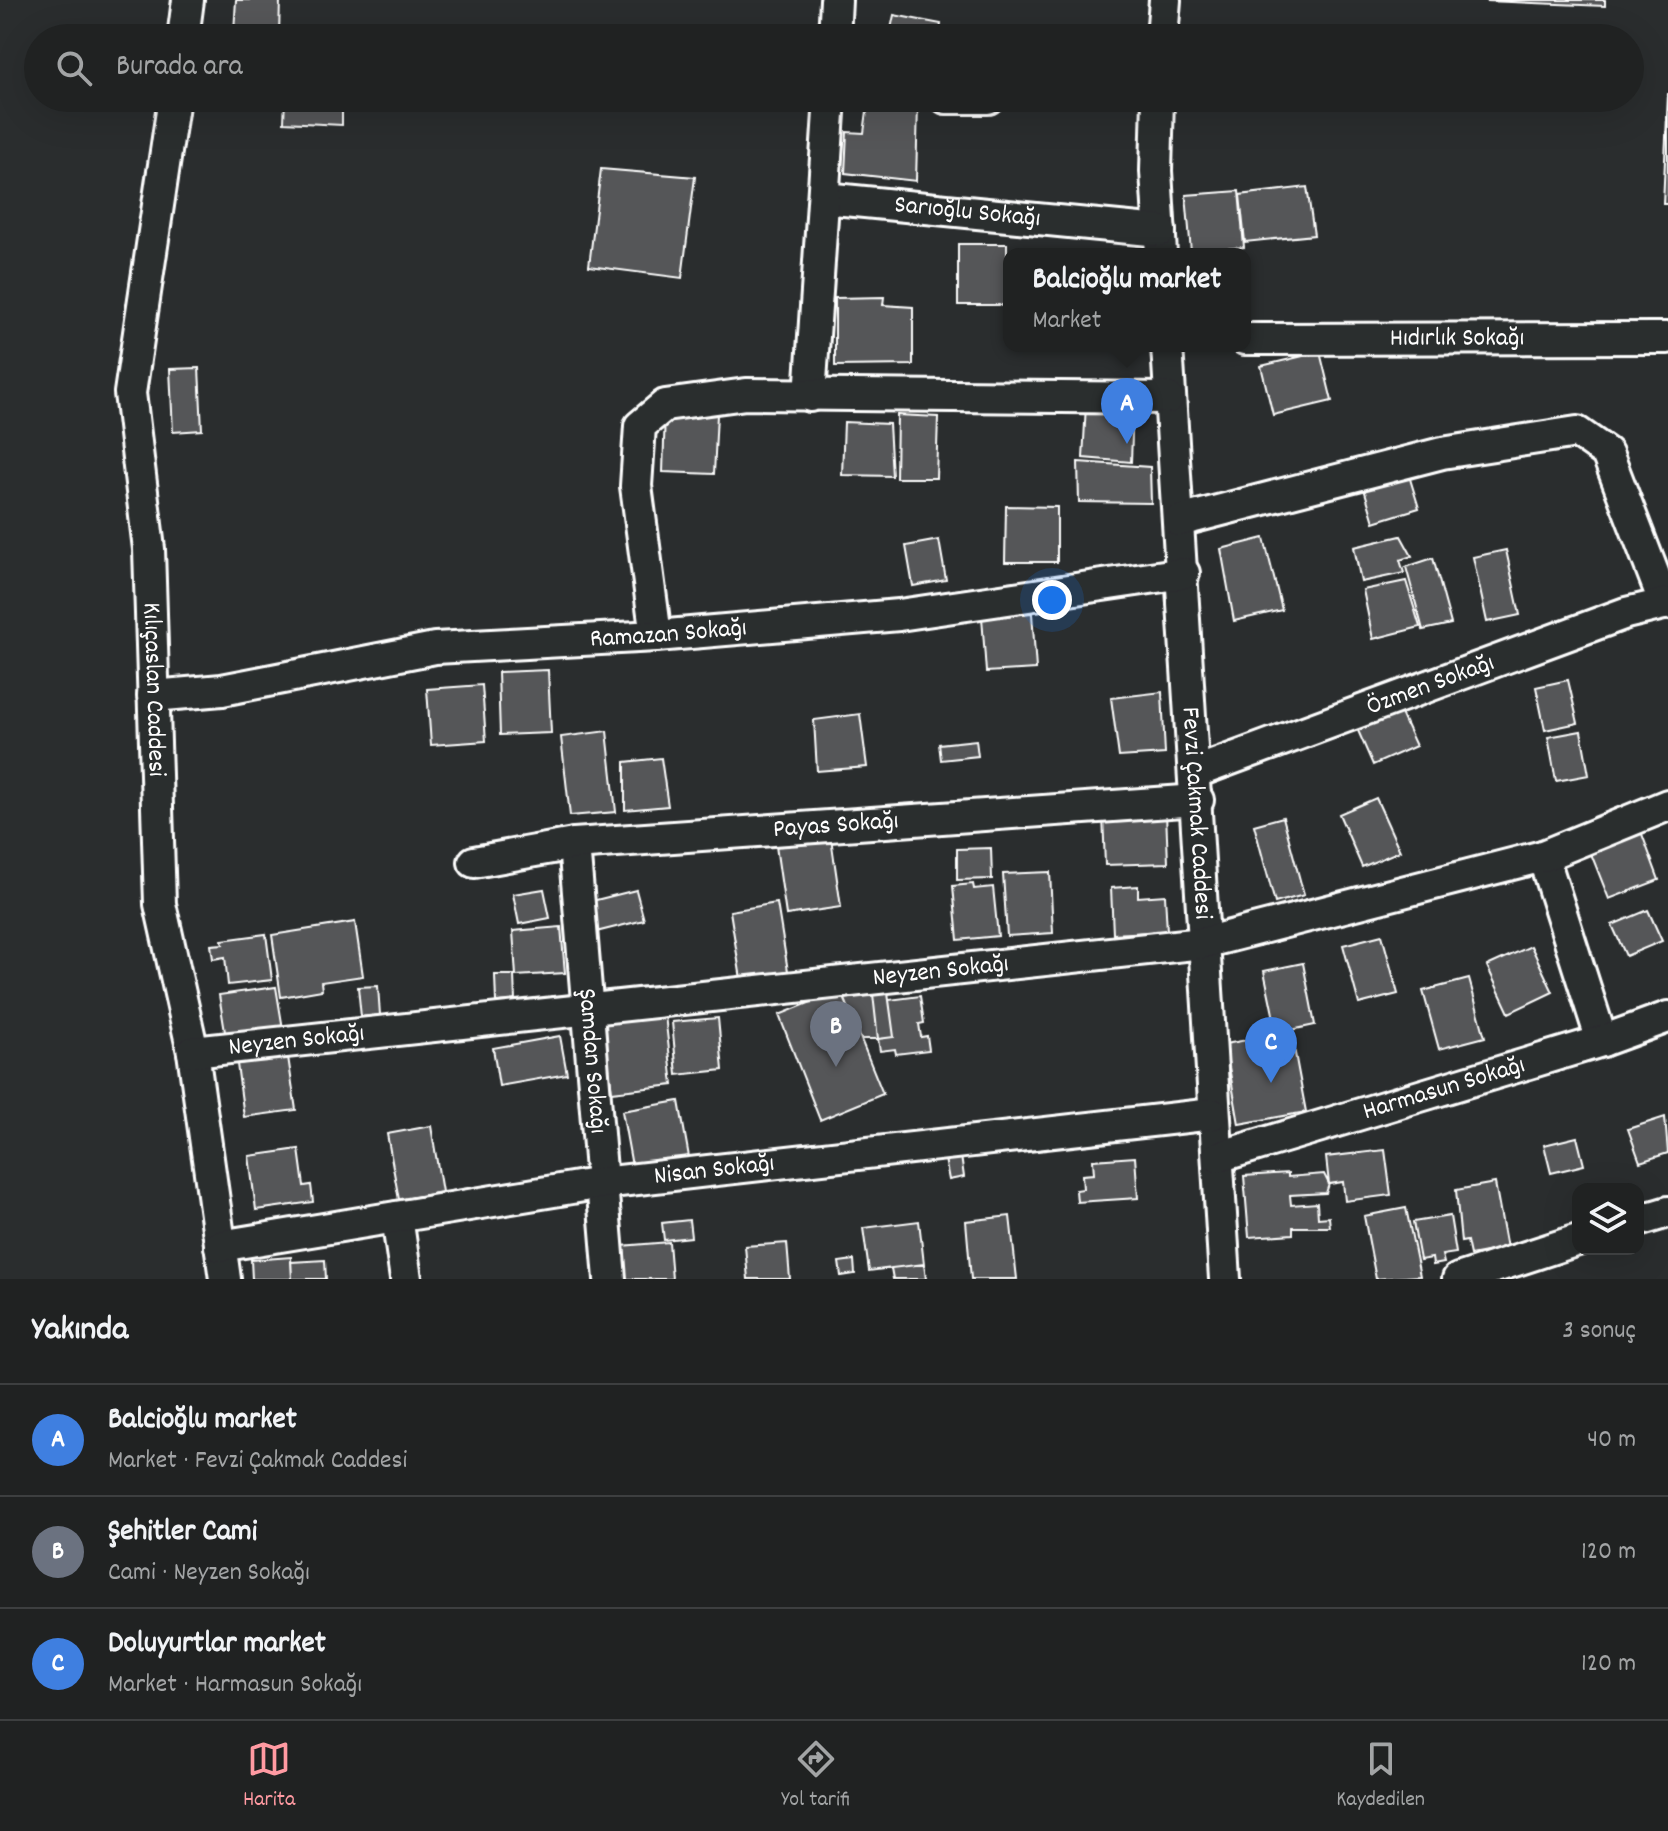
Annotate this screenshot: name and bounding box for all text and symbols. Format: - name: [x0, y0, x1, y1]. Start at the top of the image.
- search box: [24, 24, 1644, 112]
- icon: search: [52, 46, 96, 90]
- text: Burada ara: [116, 47, 243, 90]
- street label: Sarıoğlu Sokağı: [893, 186, 1042, 238]
- popup: [1003, 248, 1251, 352]
- text: Balcioğlu market: [1033, 260, 1221, 303]
- text: Market: [1033, 303, 1101, 340]
- street label: Hıdırlık Sokağı: [1390, 320, 1524, 357]
- pin: A: [1101, 378, 1153, 444]
- your location: [1032, 580, 1072, 620]
- street label: Kılıçaslan Caddesi: [132, 602, 175, 778]
- street label: Ramazan Sokağı: [589, 610, 748, 658]
- street label: Özmen Sokağı: [1361, 645, 1499, 726]
- street label: Fevzi Çakmak Caddesi: [1171, 706, 1221, 921]
- street label: Payas Sokağı: [772, 803, 900, 848]
- street label: Neyzen Sokağı: [871, 946, 1010, 997]
- street label: Şamdan Sokağı: [568, 987, 616, 1135]
- pin: B: [810, 1001, 862, 1067]
- street label: Neyzen Sokağı: [227, 1015, 366, 1067]
- pin: C: [1245, 1017, 1297, 1083]
- street label: Harmasun Sokağı: [1358, 1047, 1529, 1131]
- street label: Nisan Sokağı: [652, 1145, 776, 1196]
- map controls: [1572, 1183, 1644, 1255]
- button: layers: [1572, 1183, 1644, 1255]
- text: Yakında: [32, 1307, 128, 1356]
- text: 3 sonuç: [1562, 1313, 1636, 1350]
- text: Balcioğlu market: [108, 1400, 297, 1443]
- text: A: [51, 1422, 65, 1459]
- text: 40 m: [1587, 1422, 1636, 1459]
- text: Market · Fevzi Çakmak Caddesi: [108, 1443, 407, 1480]
- text: Şehitler Cami: [108, 1512, 257, 1555]
- text: B: [52, 1534, 64, 1571]
- text: 120 m: [1581, 1534, 1636, 1571]
- text: Cami · Neyzen Sokağı: [108, 1555, 310, 1592]
- text: Doluyurtlar market: [108, 1624, 326, 1667]
- text: C: [52, 1646, 64, 1683]
- text: 120 m: [1581, 1646, 1636, 1683]
- text: Market · Harmasun Sokağı: [108, 1667, 362, 1704]
- tab: Harita: [243, 1737, 295, 1816]
- tab: Yol tarifi: [781, 1737, 850, 1816]
- tab: Kaydedilen: [1336, 1737, 1425, 1816]

